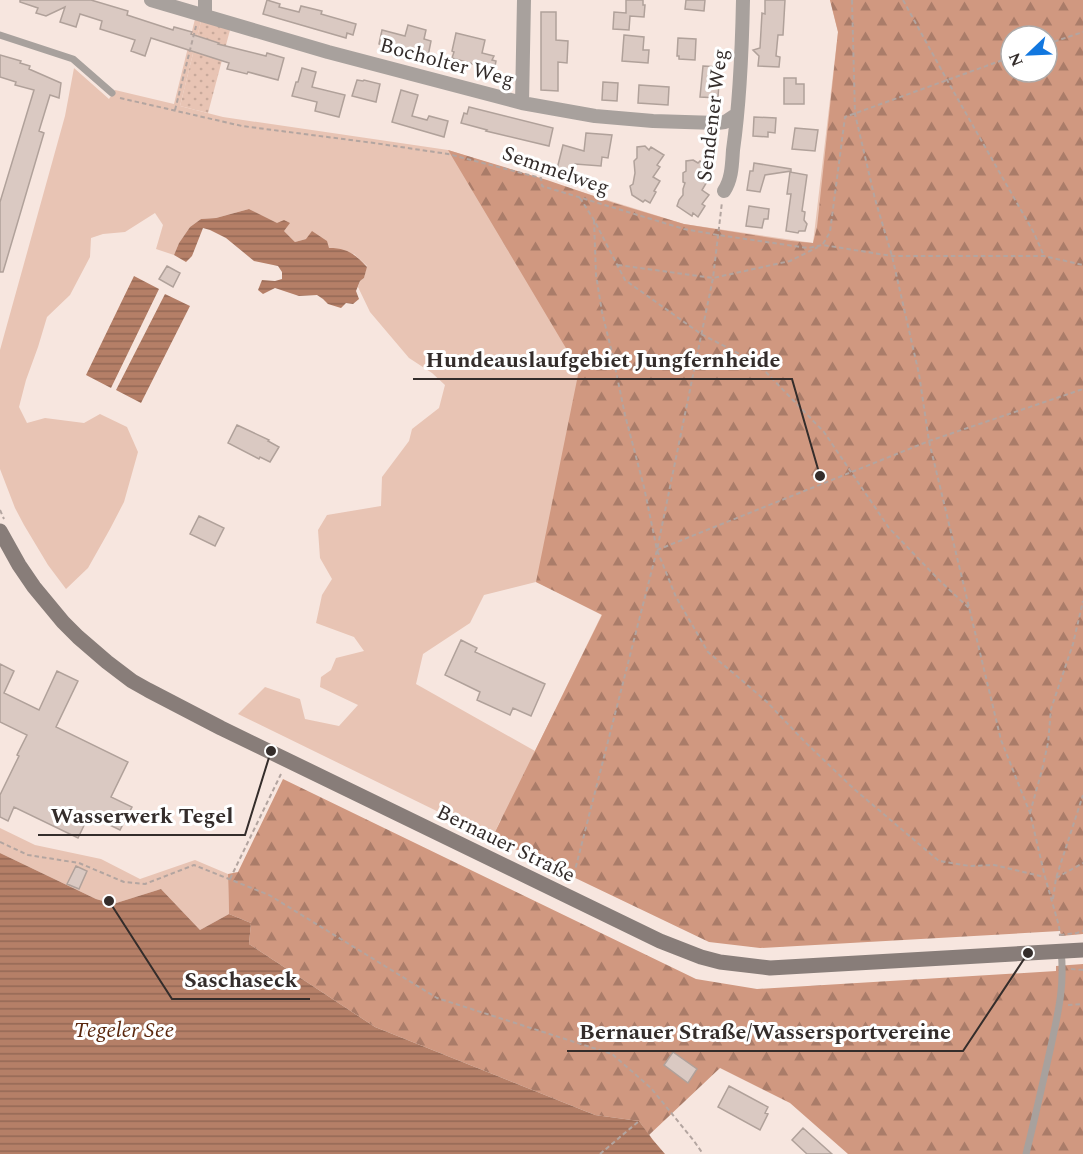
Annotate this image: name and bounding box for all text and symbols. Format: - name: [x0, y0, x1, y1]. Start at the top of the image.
- north arrow: [999, 24, 1059, 84]
- street label: Bocholter Weg: [376, 30, 518, 96]
- street label: Sendener Weg: [689, 47, 737, 183]
- text: N: [1003, 49, 1030, 70]
- street label: Semmelweg: [498, 138, 614, 204]
- callout: Hundeauslaufgebiet Jungfernheide: [413, 339, 792, 379]
- text: Hundeauslaufgebiet Jungfernheide: [426, 344, 781, 377]
- callout: Wasserwerk Tegel: [38, 795, 245, 835]
- street label: Bernauer Straße: [431, 796, 580, 891]
- text: Wasserwerk Tegel: [51, 800, 233, 833]
- callout: Saschaseck: [172, 959, 310, 999]
- text: Saschaseck: [184, 964, 299, 997]
- callout: Bernauer Straße/Wassersportvereine: [567, 1011, 963, 1051]
- water label: Tegeler See: [74, 1014, 174, 1047]
- text: Bernauer Straße/Wassersportvereine: [579, 1016, 951, 1049]

